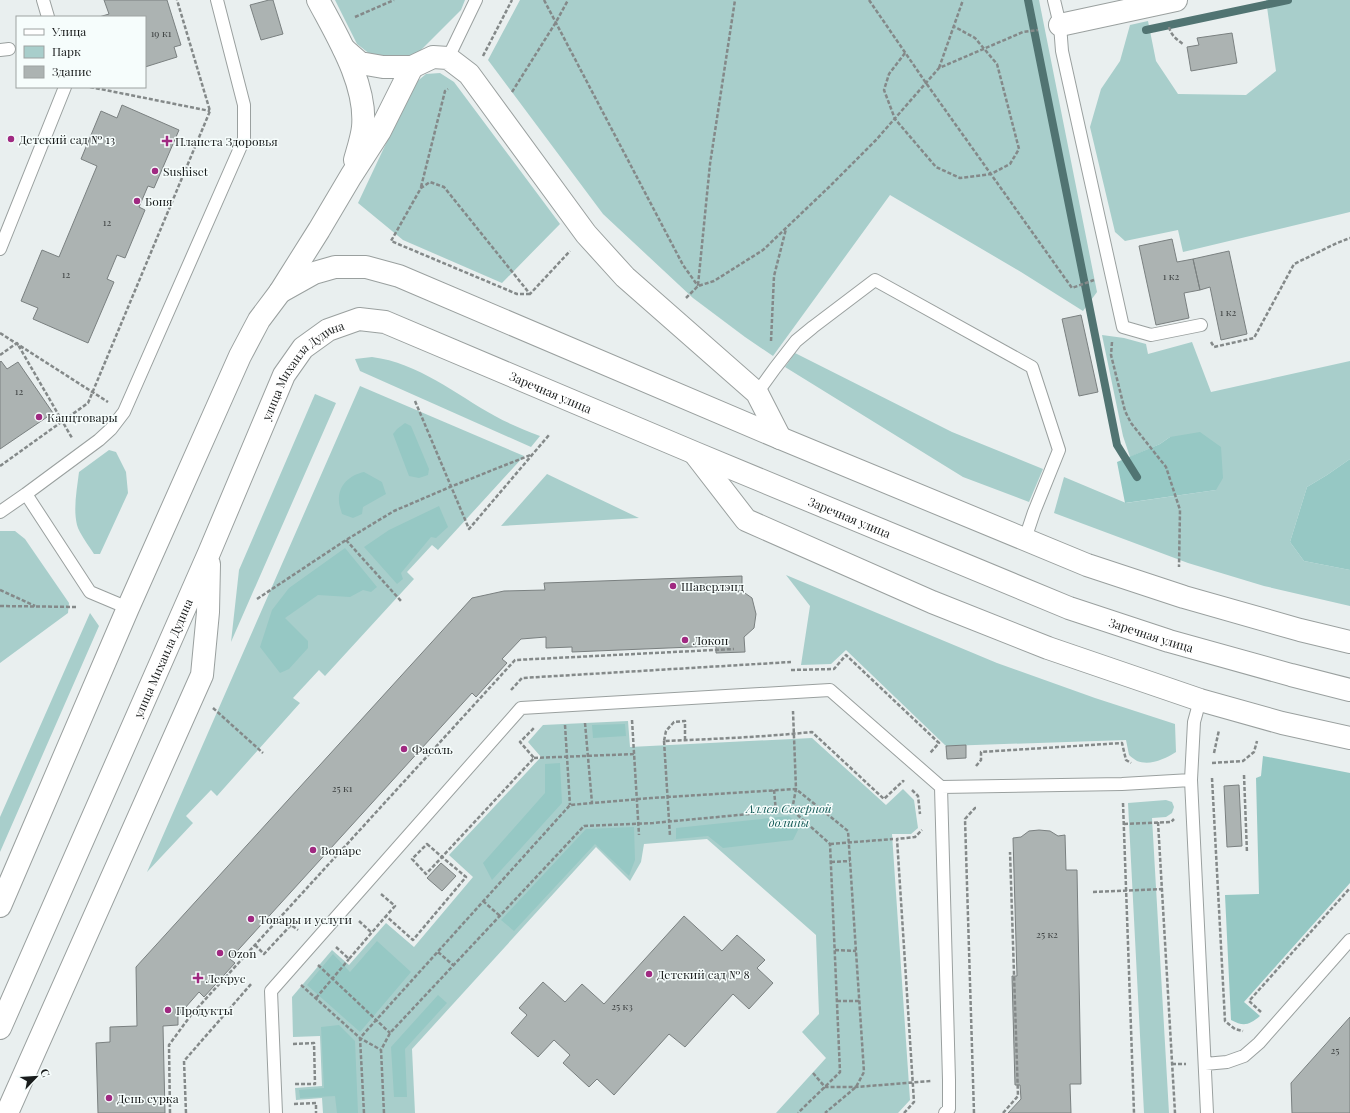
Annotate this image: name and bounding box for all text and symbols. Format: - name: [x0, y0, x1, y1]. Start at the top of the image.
- legend: [16, 16, 146, 88]
- text: Улица: [51, 23, 86, 39]
- house number: 19 к1: [151, 26, 172, 40]
- text: Парк: [52, 43, 81, 59]
- text: Здание: [52, 63, 92, 79]
- place label: Детский сад № 13: [19, 131, 115, 147]
- place label: Планета Здоровья: [175, 133, 278, 149]
- marker: Детский сад № 13: [6, 134, 16, 144]
- marker: Планета Здоровья: [162, 136, 172, 146]
- place label: Sushiset: [163, 163, 209, 179]
- marker: Sushiset: [150, 166, 160, 176]
- place label: Боня: [145, 193, 173, 209]
- marker: Боня: [132, 196, 142, 206]
- house number: 12: [103, 215, 111, 229]
- house number: 12: [62, 267, 70, 281]
- house number: 1 к2: [1163, 269, 1180, 283]
- house number: 1 к2: [1220, 305, 1237, 319]
- street label: улица Михаила Дудина: [257, 317, 346, 424]
- street label: Заречная улица: [507, 368, 594, 416]
- house number: 12: [15, 384, 23, 398]
- place label: Канцтовары: [47, 409, 118, 425]
- marker: Канцтовары: [34, 412, 44, 422]
- street label: Заречная улица: [806, 493, 893, 541]
- place label: Шаверлэнд: [681, 578, 745, 594]
- marker: Шаверлэнд: [668, 581, 678, 591]
- street label: улица Михаила Дудина: [129, 596, 196, 721]
- street label: Заречная улица: [1107, 614, 1195, 655]
- place label: Локон: [692, 632, 728, 648]
- marker: Локон: [680, 635, 690, 645]
- place label: Фасоль: [412, 741, 453, 757]
- marker: Фасоль: [399, 744, 409, 754]
- house number: 25 к1: [332, 781, 353, 795]
- park label: Аллея Северной долины: [744, 800, 832, 830]
- place label: Bonape: [321, 842, 361, 858]
- marker: Bonape: [308, 845, 318, 855]
- place label: Товары и услуги: [259, 911, 352, 927]
- marker: Товары и услуги: [246, 914, 256, 924]
- house number: 25 к2: [1036, 927, 1058, 941]
- place label: Ozon: [228, 945, 256, 961]
- marker: Ozon: [215, 948, 225, 958]
- place label: Детский сад № 8: [657, 966, 750, 982]
- marker: Детский сад № 8: [644, 969, 654, 979]
- place label: Лекрус: [205, 970, 246, 986]
- marker: Лекрус: [193, 973, 203, 983]
- house number: 25 к3: [611, 999, 633, 1013]
- place label: Продукты: [176, 1002, 233, 1018]
- marker: Продукты: [163, 1005, 173, 1015]
- house number: 25: [1331, 1043, 1339, 1057]
- north arrow: [16, 1057, 56, 1097]
- text: С: [37, 1066, 54, 1079]
- place label: День сурка: [117, 1090, 179, 1106]
- marker: День сурка: [104, 1093, 114, 1103]

